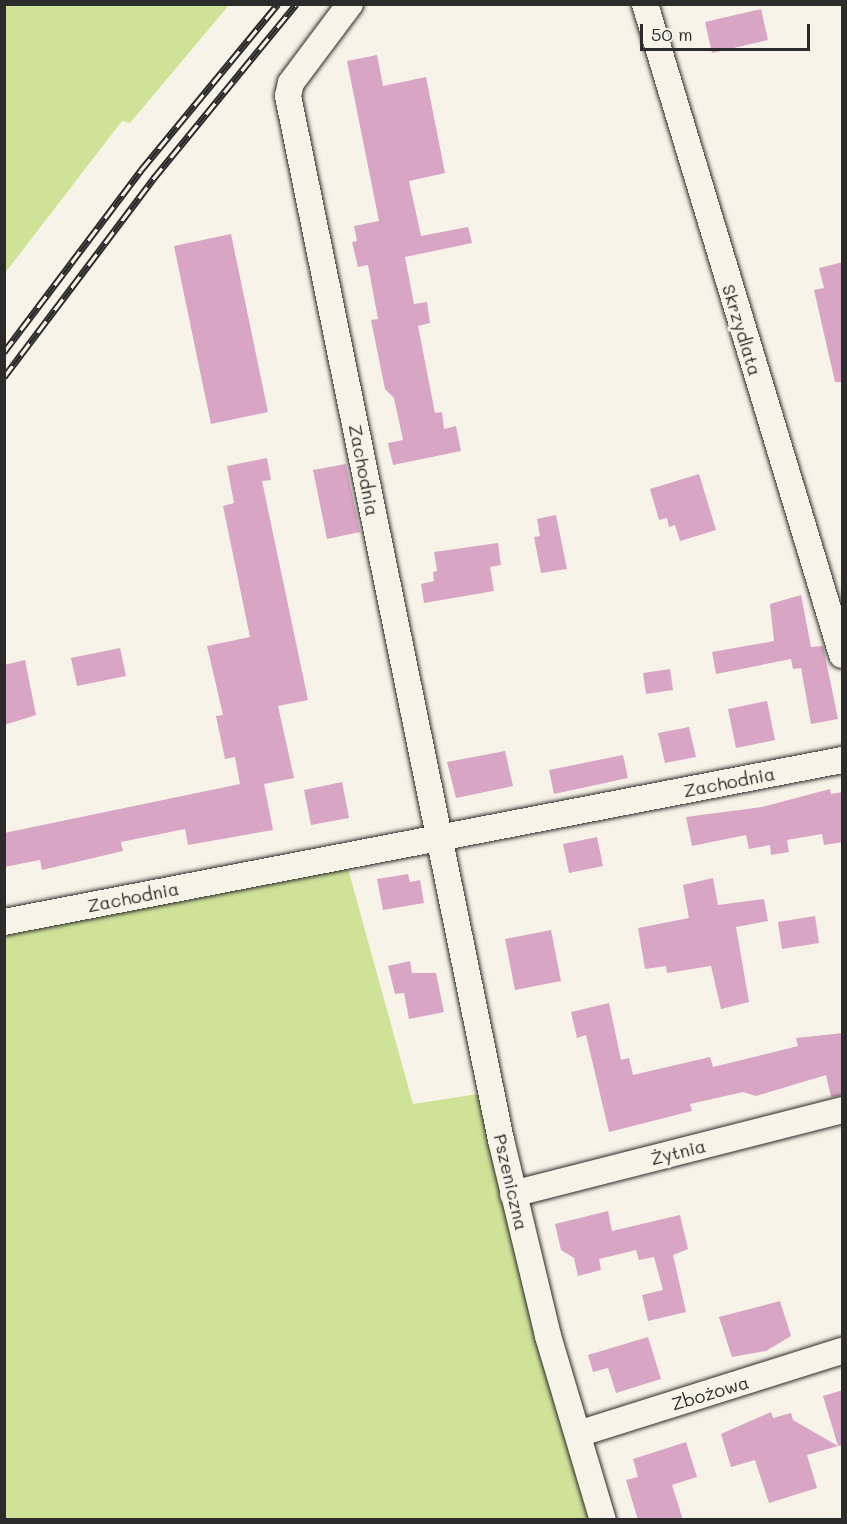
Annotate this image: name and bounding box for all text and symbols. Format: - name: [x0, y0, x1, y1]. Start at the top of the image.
- scale bar: [643, 12, 812, 50]
- text: 50 m: [651, 22, 693, 46]
- street label: Skrzydlata: [718, 282, 766, 378]
- street label: Zachodnia: [345, 422, 383, 518]
- street label: Zachodnia: [681, 763, 777, 801]
- street label: Zachodnia: [85, 878, 181, 916]
- street label: Pszeniczna: [489, 1132, 533, 1232]
- street label: Żytnia: [648, 1135, 708, 1169]
- street label: Zbożowa: [669, 1371, 751, 1415]

